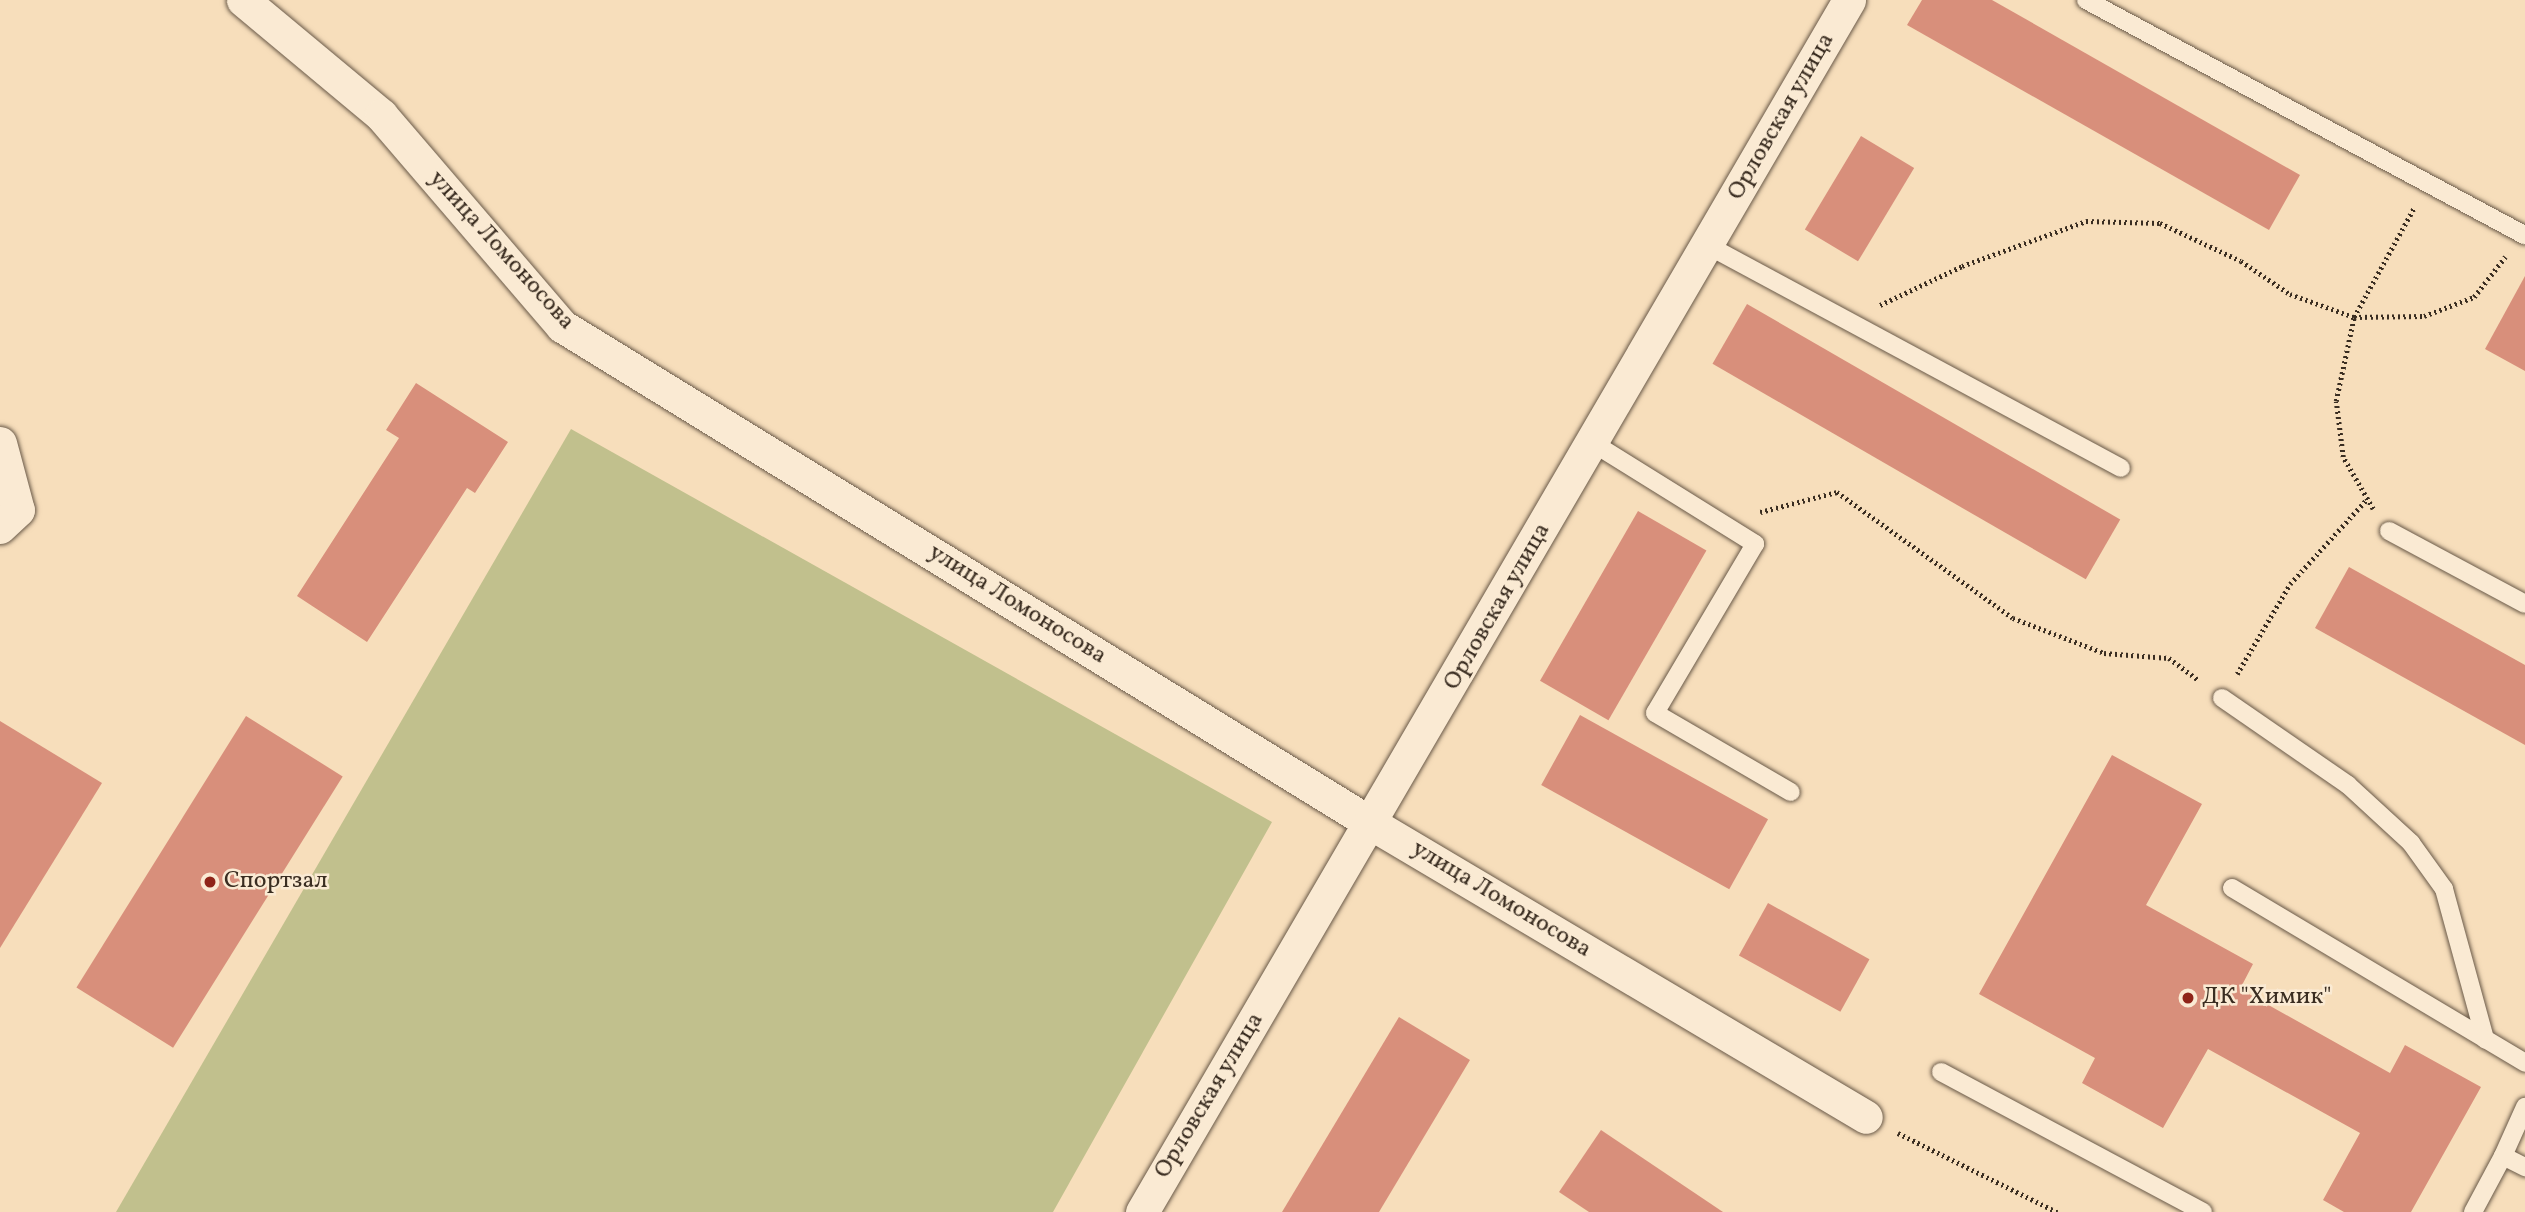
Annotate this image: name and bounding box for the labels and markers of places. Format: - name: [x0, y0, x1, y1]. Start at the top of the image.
- place label: Спортзал: [224, 868, 328, 896]
- marker: Спортзал: [202, 874, 218, 890]
- place label: ДК "Химик": [2202, 984, 2331, 1012]
- marker: ДК "Химик": [2180, 990, 2196, 1006]

